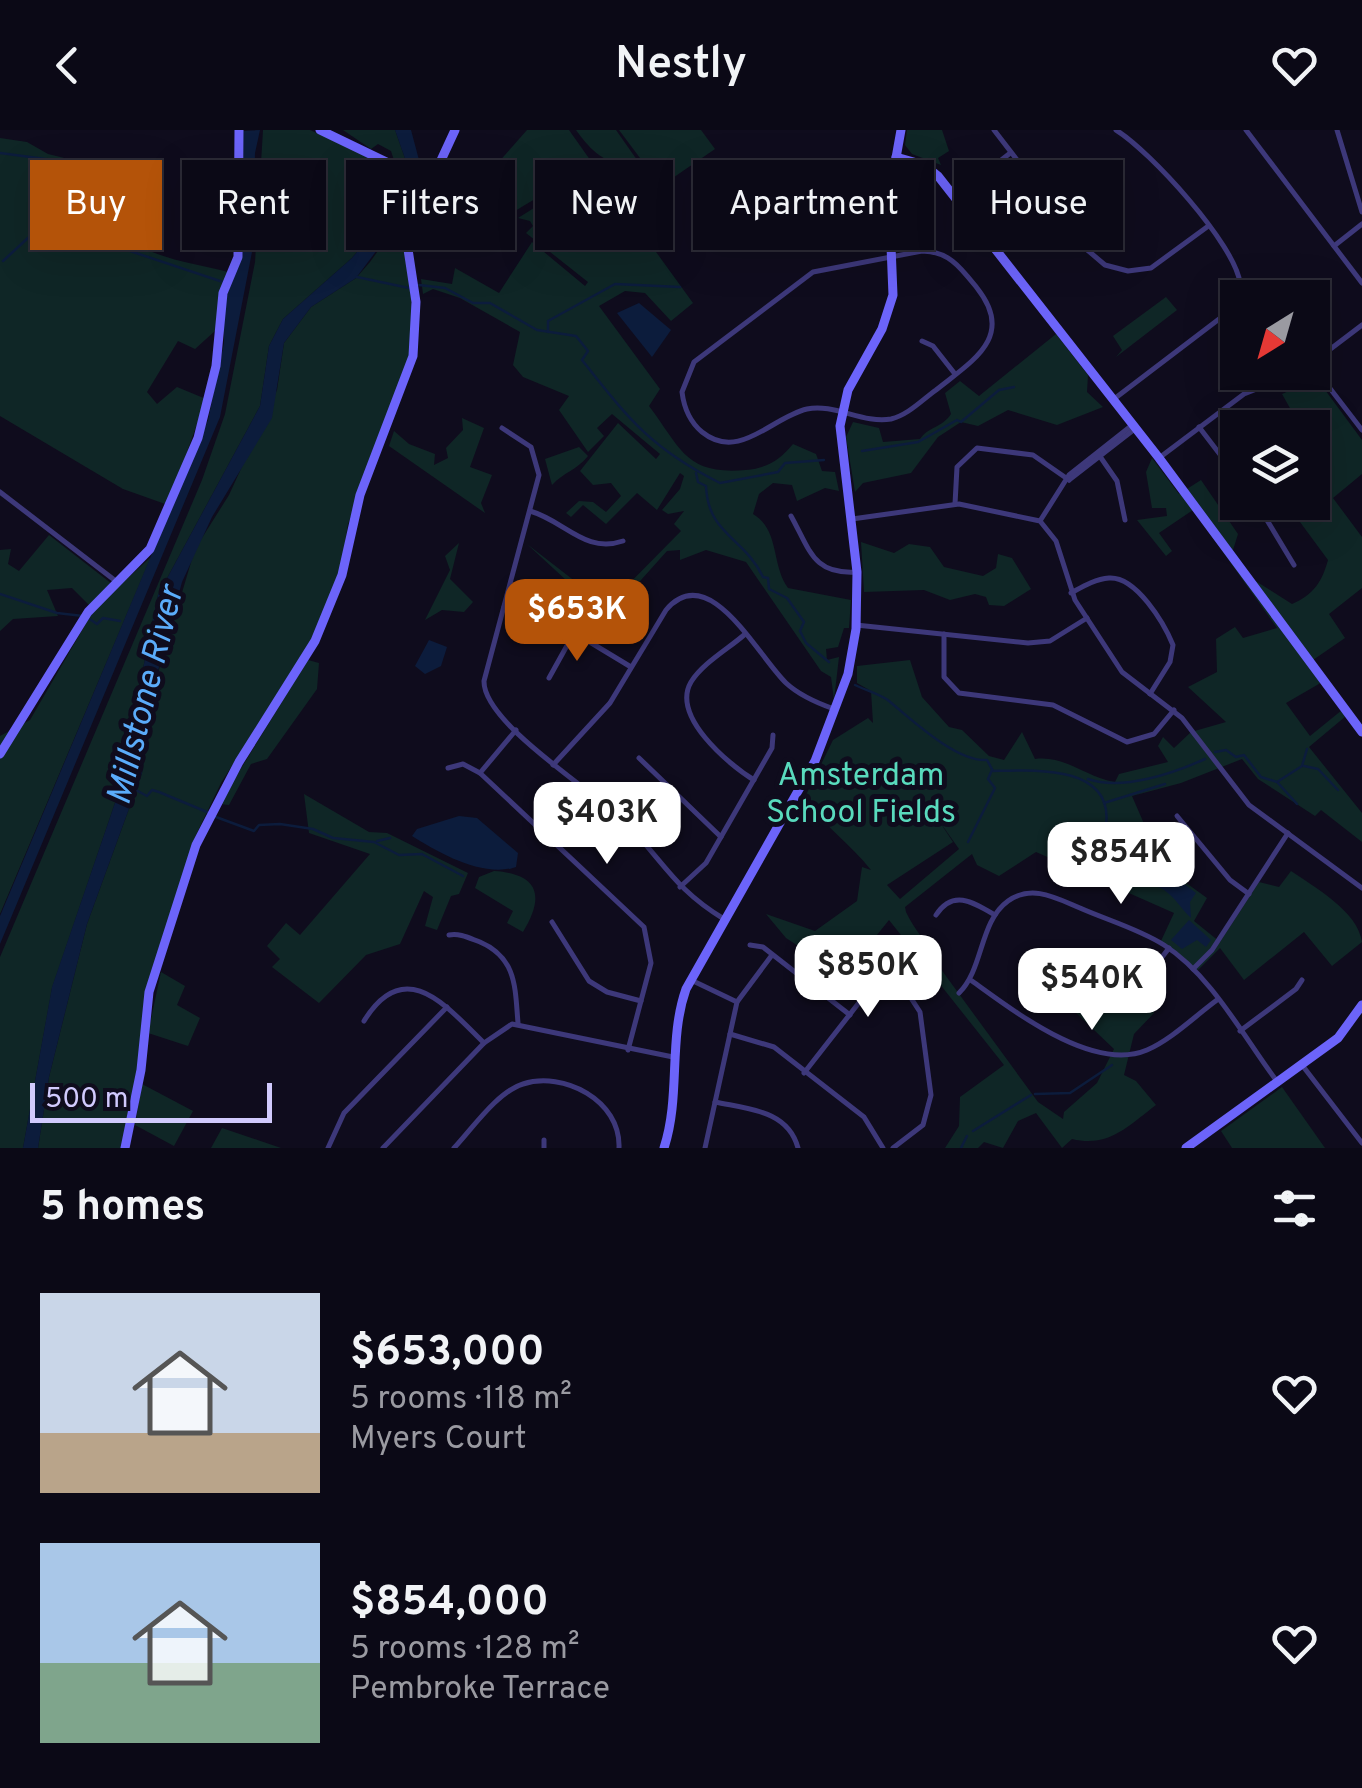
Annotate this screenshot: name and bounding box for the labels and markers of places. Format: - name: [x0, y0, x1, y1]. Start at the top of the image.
- pin: $653K: [507, 579, 647, 664]
- pin: $403K: [537, 782, 677, 867]
- pin: $854K: [1051, 822, 1191, 907]
- pin: $850K: [798, 935, 938, 1020]
- pin: $540K: [1022, 948, 1162, 1033]

